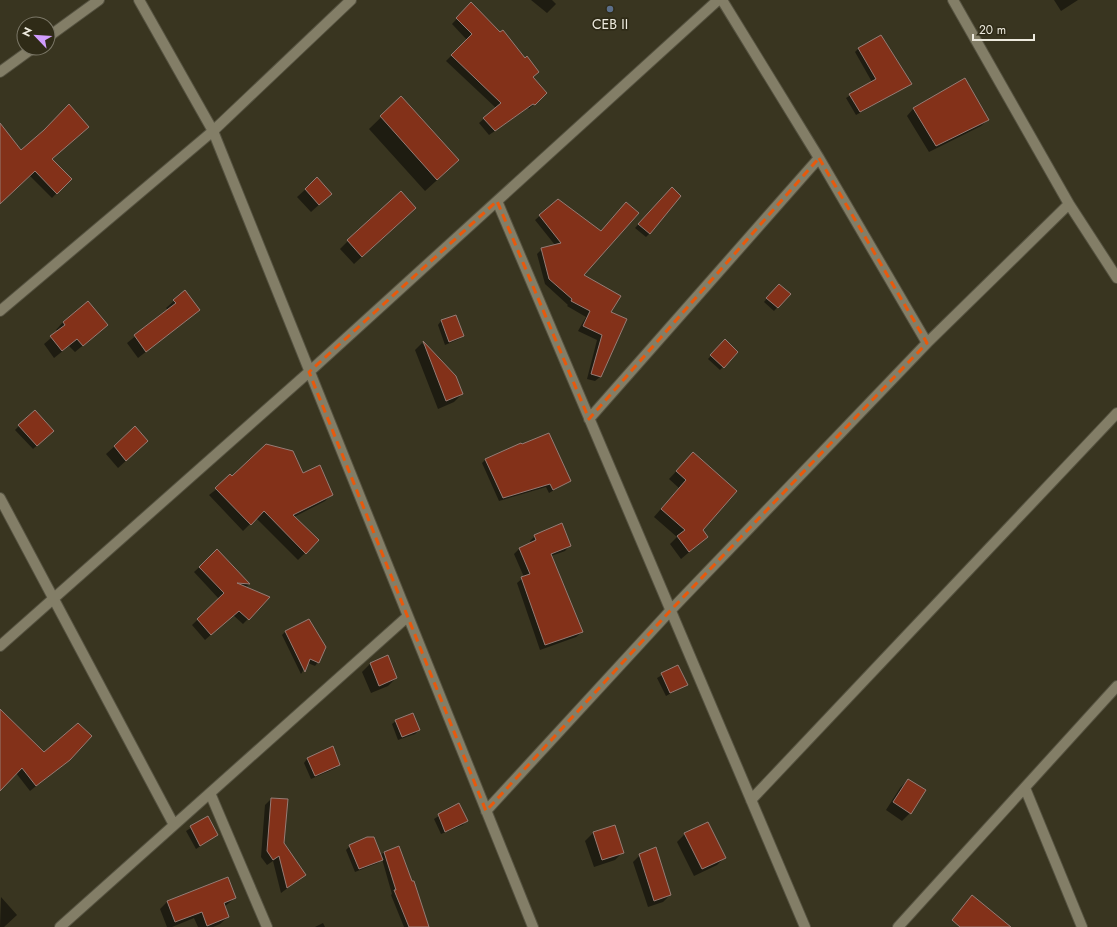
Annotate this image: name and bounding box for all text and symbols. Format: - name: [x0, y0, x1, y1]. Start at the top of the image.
- marker: CEB II: [605, 4, 615, 14]
- place label: CEB II: [592, 14, 628, 34]
- north arrow: [16, 16, 56, 56]
- scale bar: [973, 16, 1034, 42]
- text: 20 m: [979, 21, 1006, 39]
- text: N: [18, 24, 36, 39]

